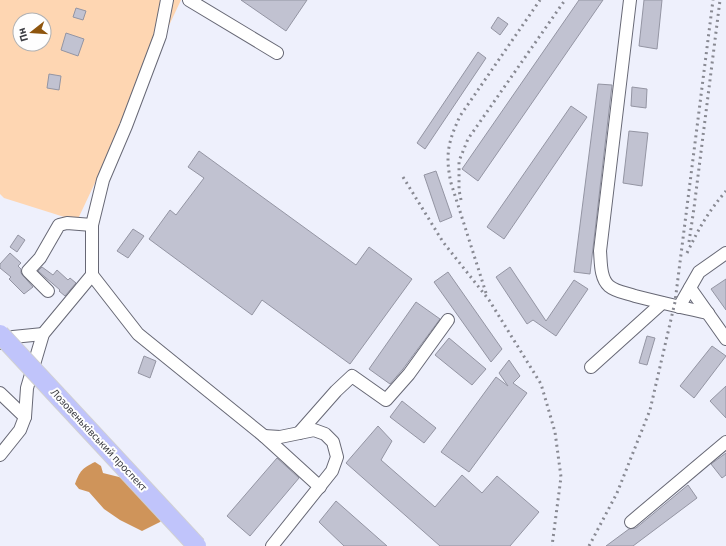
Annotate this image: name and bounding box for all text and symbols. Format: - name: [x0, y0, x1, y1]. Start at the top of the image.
- north arrow: [12, 12, 52, 52]
- text: Пн: [14, 26, 32, 44]
- street label: Лозовеньківський проспект: [47, 385, 151, 495]

